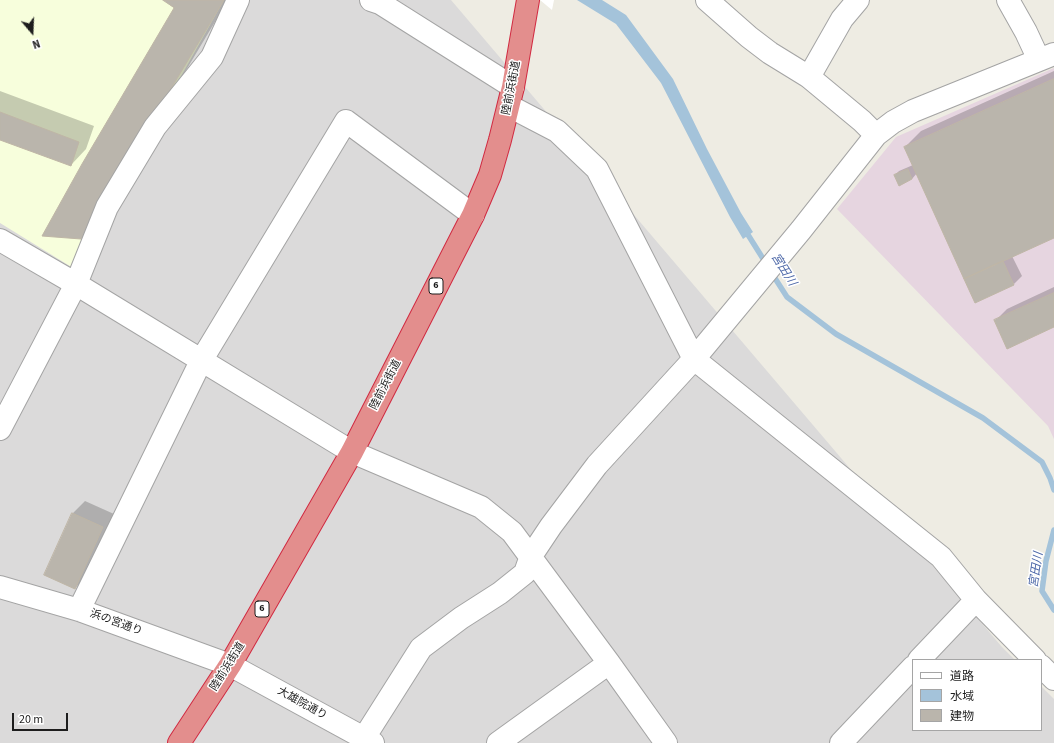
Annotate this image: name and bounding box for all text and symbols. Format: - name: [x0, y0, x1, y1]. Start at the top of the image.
- north arrow: [12, 12, 52, 52]
- text: N: [30, 36, 42, 52]
- street label: 陸前浜街道: [500, 60, 524, 116]
- water label: 宮田川: [767, 251, 799, 289]
- road number: 6: [429, 278, 443, 294]
- street label: 陸前浜街道: [368, 358, 404, 412]
- water label: 宮田川: [1027, 551, 1047, 589]
- road number: 6: [255, 601, 269, 617]
- street label: 浜の宮通り: [88, 607, 144, 639]
- street label: 陸前浜街道: [208, 640, 248, 694]
- legend: [912, 659, 1042, 731]
- text: 道路: [950, 668, 974, 685]
- street label: 大雄院通り: [275, 685, 329, 723]
- text: 水域: [950, 688, 974, 705]
- scale bar: [14, 705, 70, 731]
- text: 建物: [950, 708, 974, 725]
- text: 20 m: [19, 711, 43, 728]

